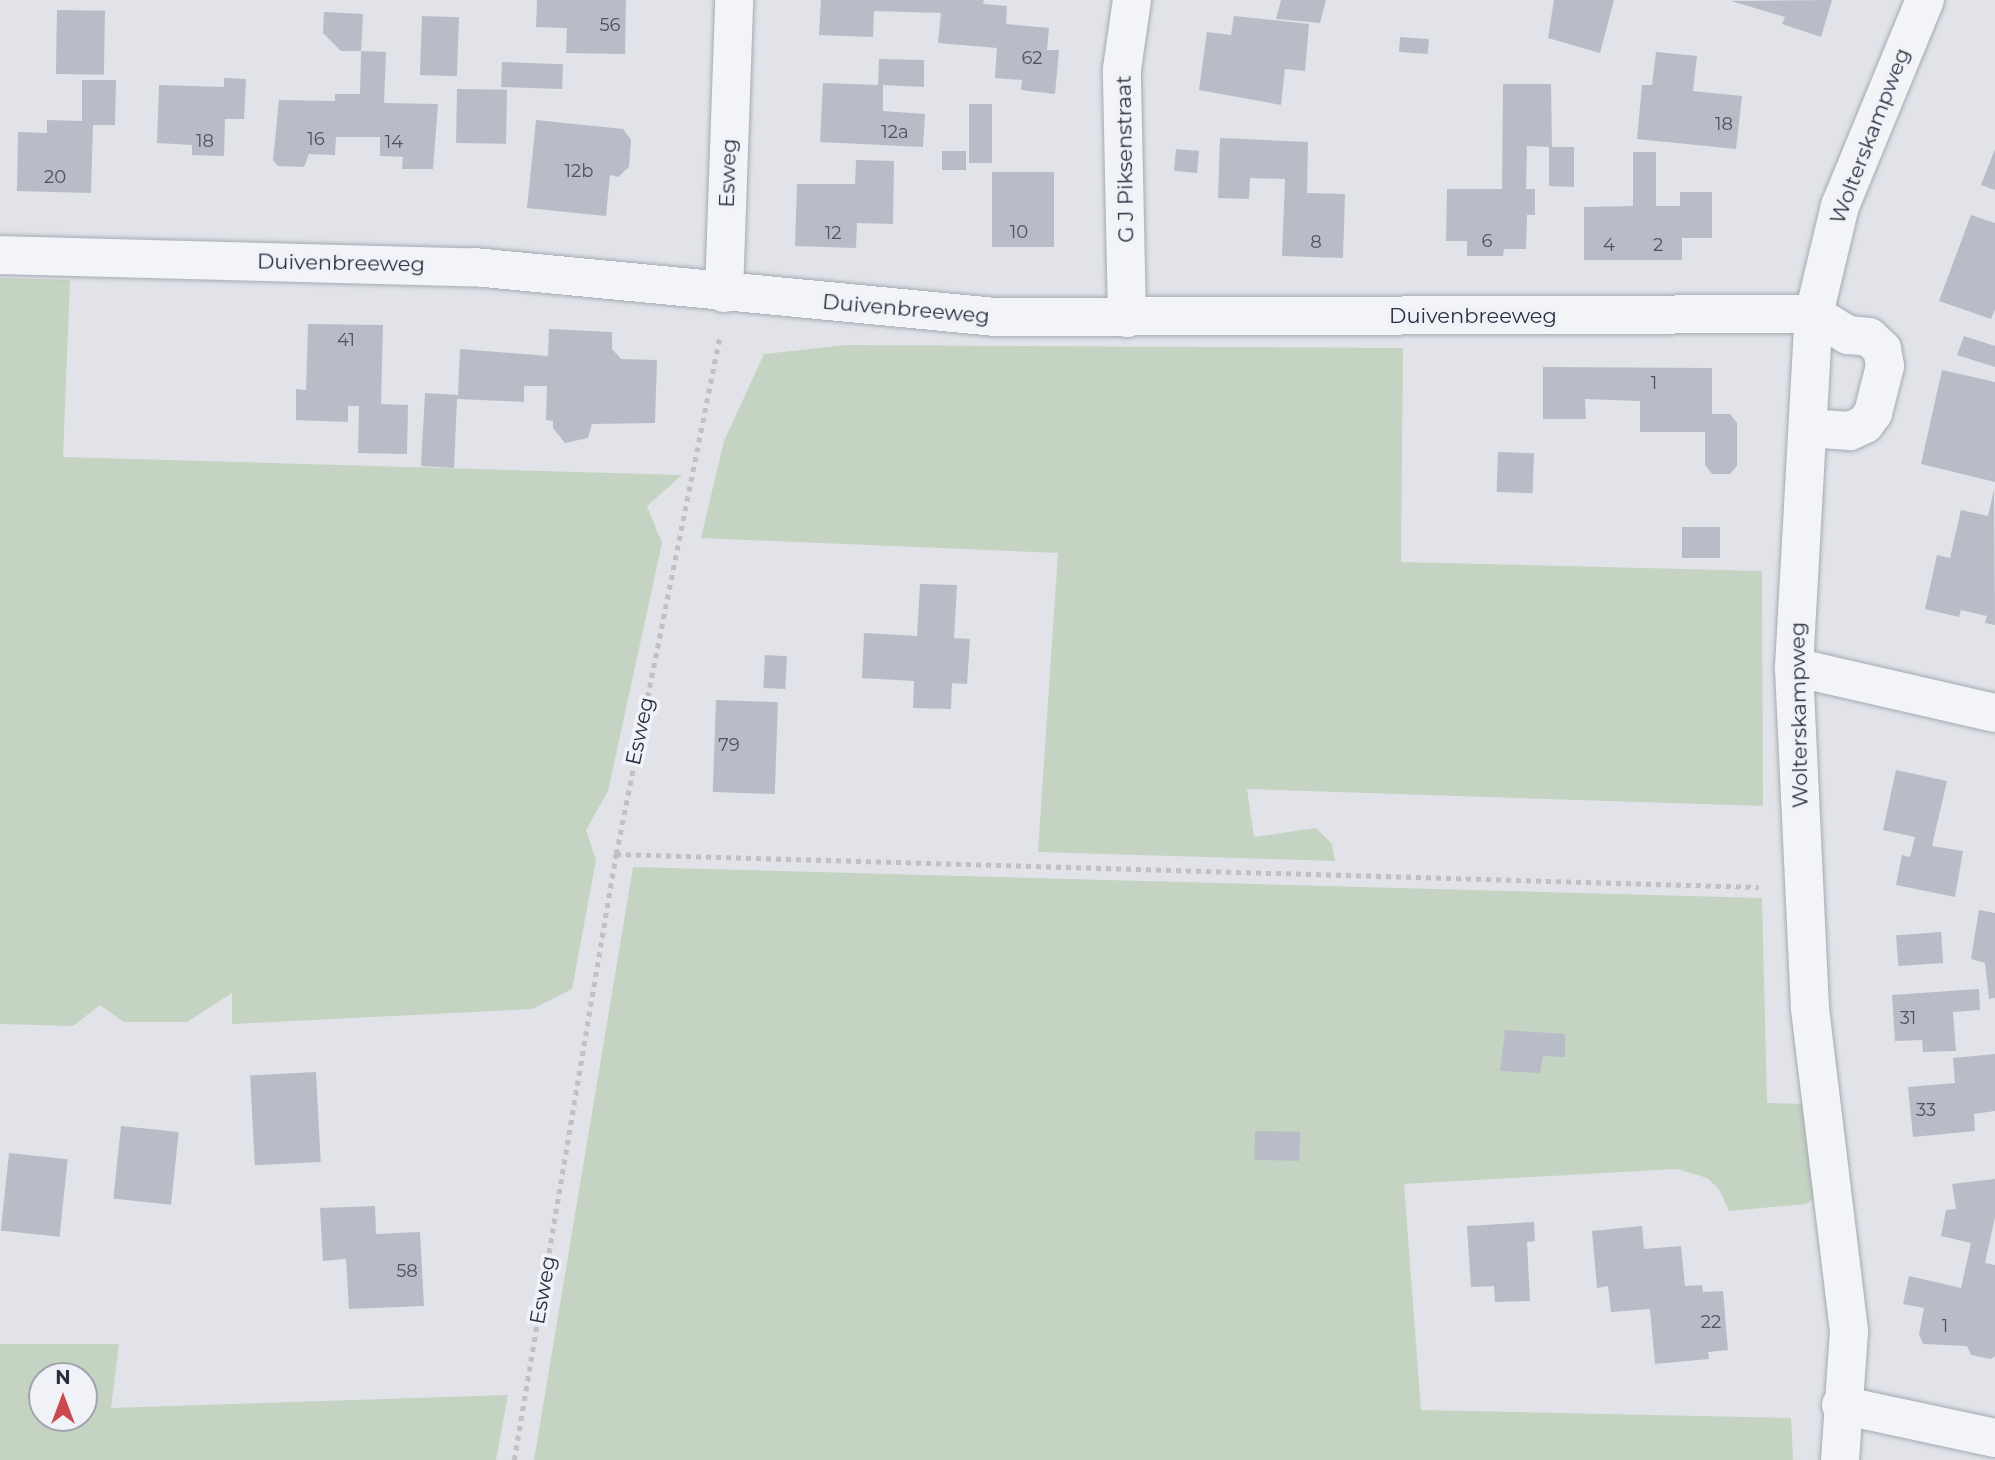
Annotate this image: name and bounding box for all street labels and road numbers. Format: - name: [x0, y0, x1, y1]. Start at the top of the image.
- street label: Wolterskampweg: [1825, 44, 1915, 228]
- street label: G J Piksenstraat: [1111, 75, 1139, 243]
- street label: Esweg: [714, 138, 742, 208]
- street label: Duivenbreeweg: [257, 249, 425, 277]
- street label: Duivenbreeweg: [821, 289, 991, 329]
- street label: Duivenbreeweg: [1389, 303, 1557, 329]
- street label: Wolterskampweg: [1785, 622, 1813, 808]
- street label: Esweg: [620, 695, 660, 767]
- street label: Esweg: [525, 1254, 561, 1326]

